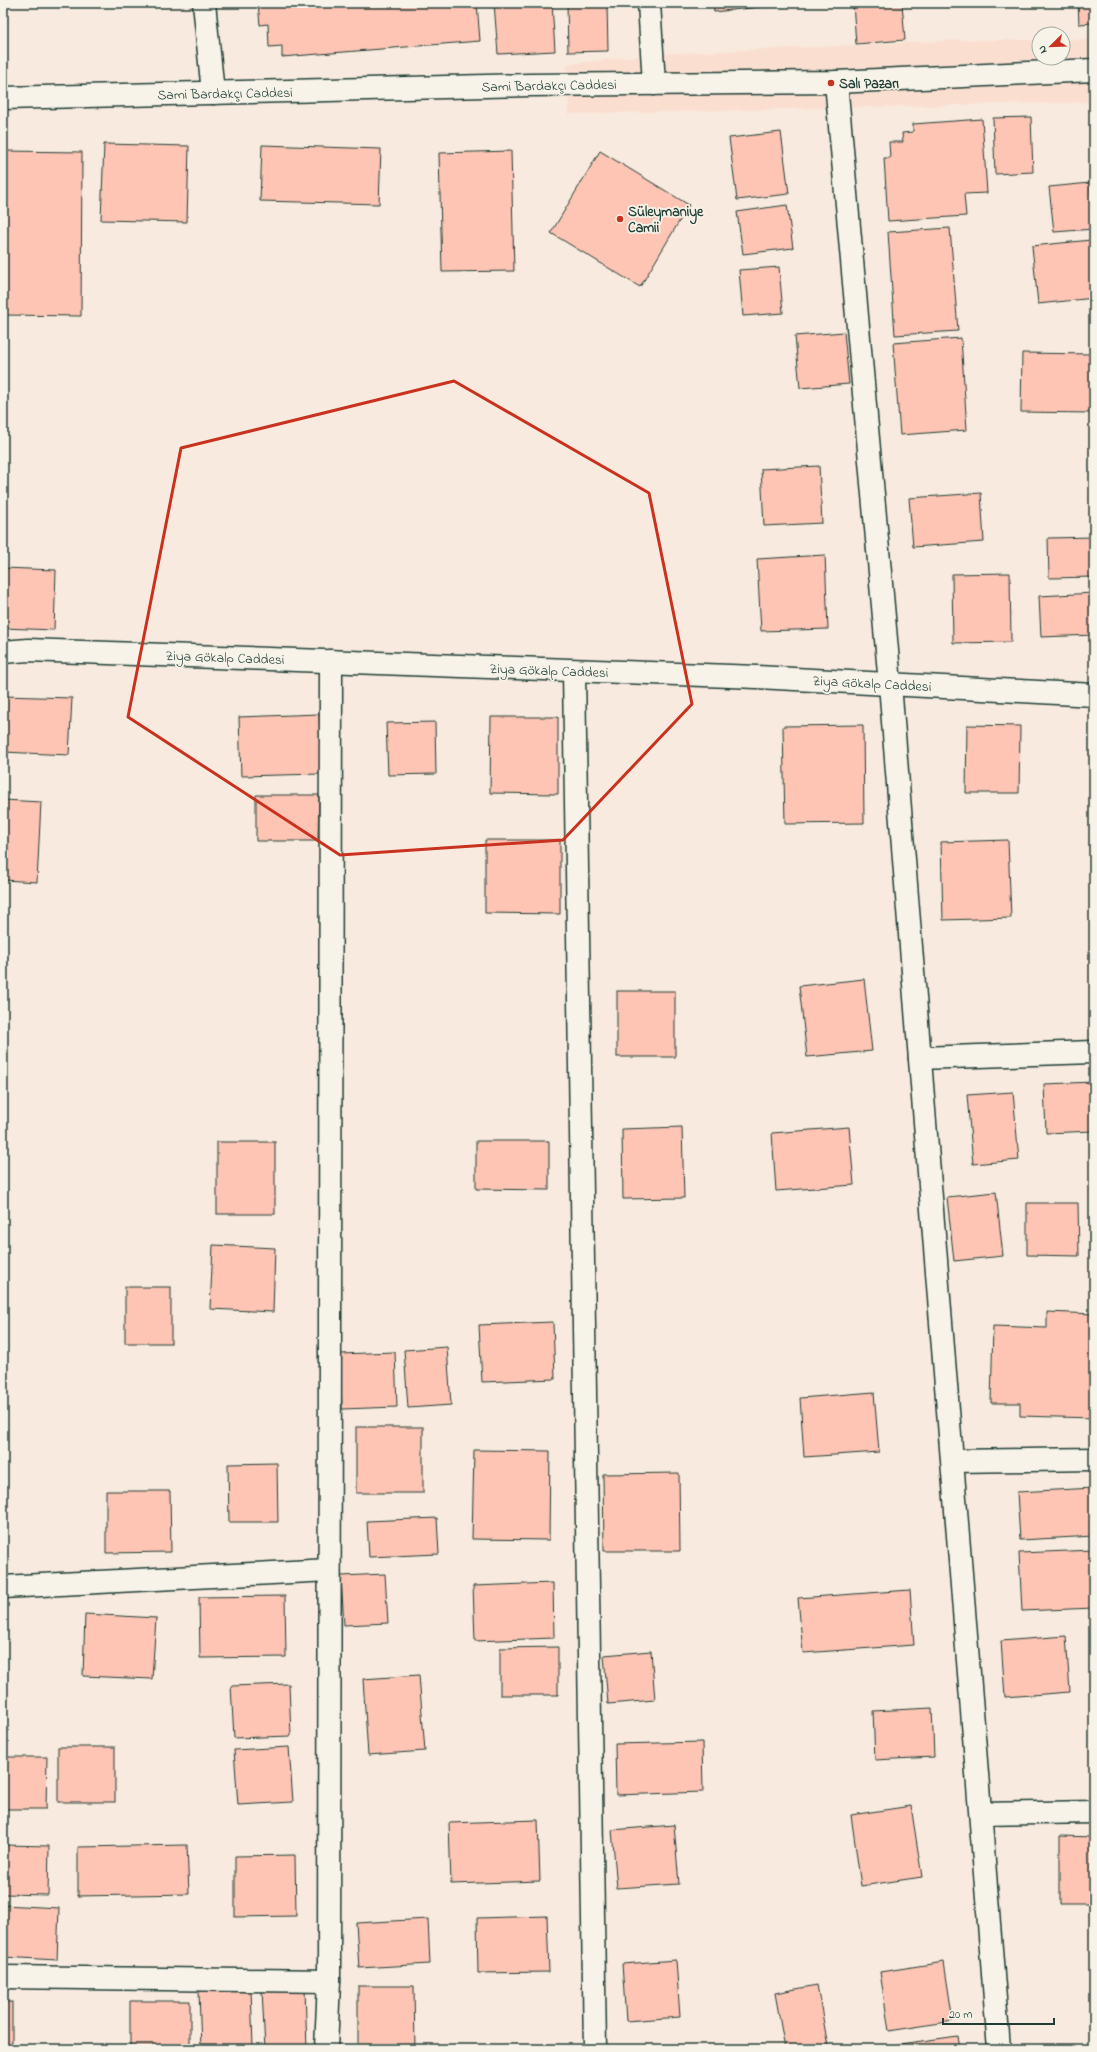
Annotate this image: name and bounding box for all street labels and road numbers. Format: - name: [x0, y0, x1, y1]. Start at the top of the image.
- street label: Sami Bardakçı Caddesi: [481, 75, 617, 98]
- street label: Sami Bardakçı Caddesi: [157, 83, 293, 106]
- street label: Ziya Gökalp Caddesi: [165, 646, 285, 672]
- street label: Ziya Gökalp Caddesi: [489, 659, 609, 685]
- street label: Ziya Gökalp Caddesi: [812, 671, 932, 699]

